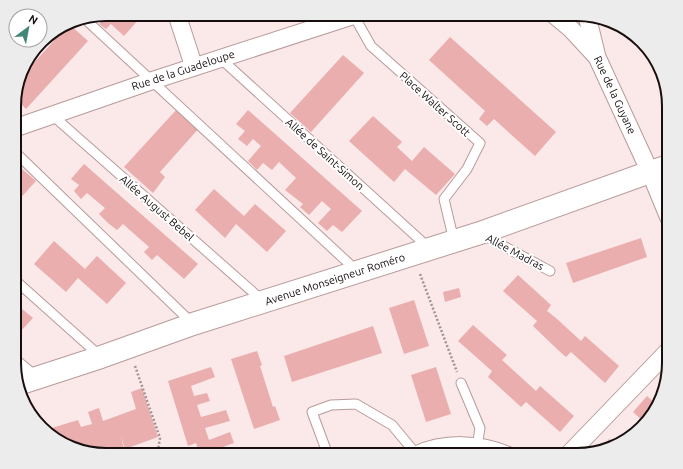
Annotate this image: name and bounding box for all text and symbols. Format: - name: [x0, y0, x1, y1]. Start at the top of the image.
- north arrow: [8, 8, 48, 48]
- text: N: [27, 12, 40, 27]
- street label: Rue de la Guadeloupe: [130, 48, 236, 92]
- street label: Rue de la Guyane: [592, 54, 638, 136]
- street label: Place Walter Scott: [397, 69, 473, 139]
- street label: Allée de Saint-Simon: [284, 116, 366, 192]
- street label: Allée August Bebel: [118, 173, 196, 243]
- street label: Allée Madras: [484, 232, 546, 272]
- street label: Avenue Monseigneur Roméro: [264, 251, 406, 307]

